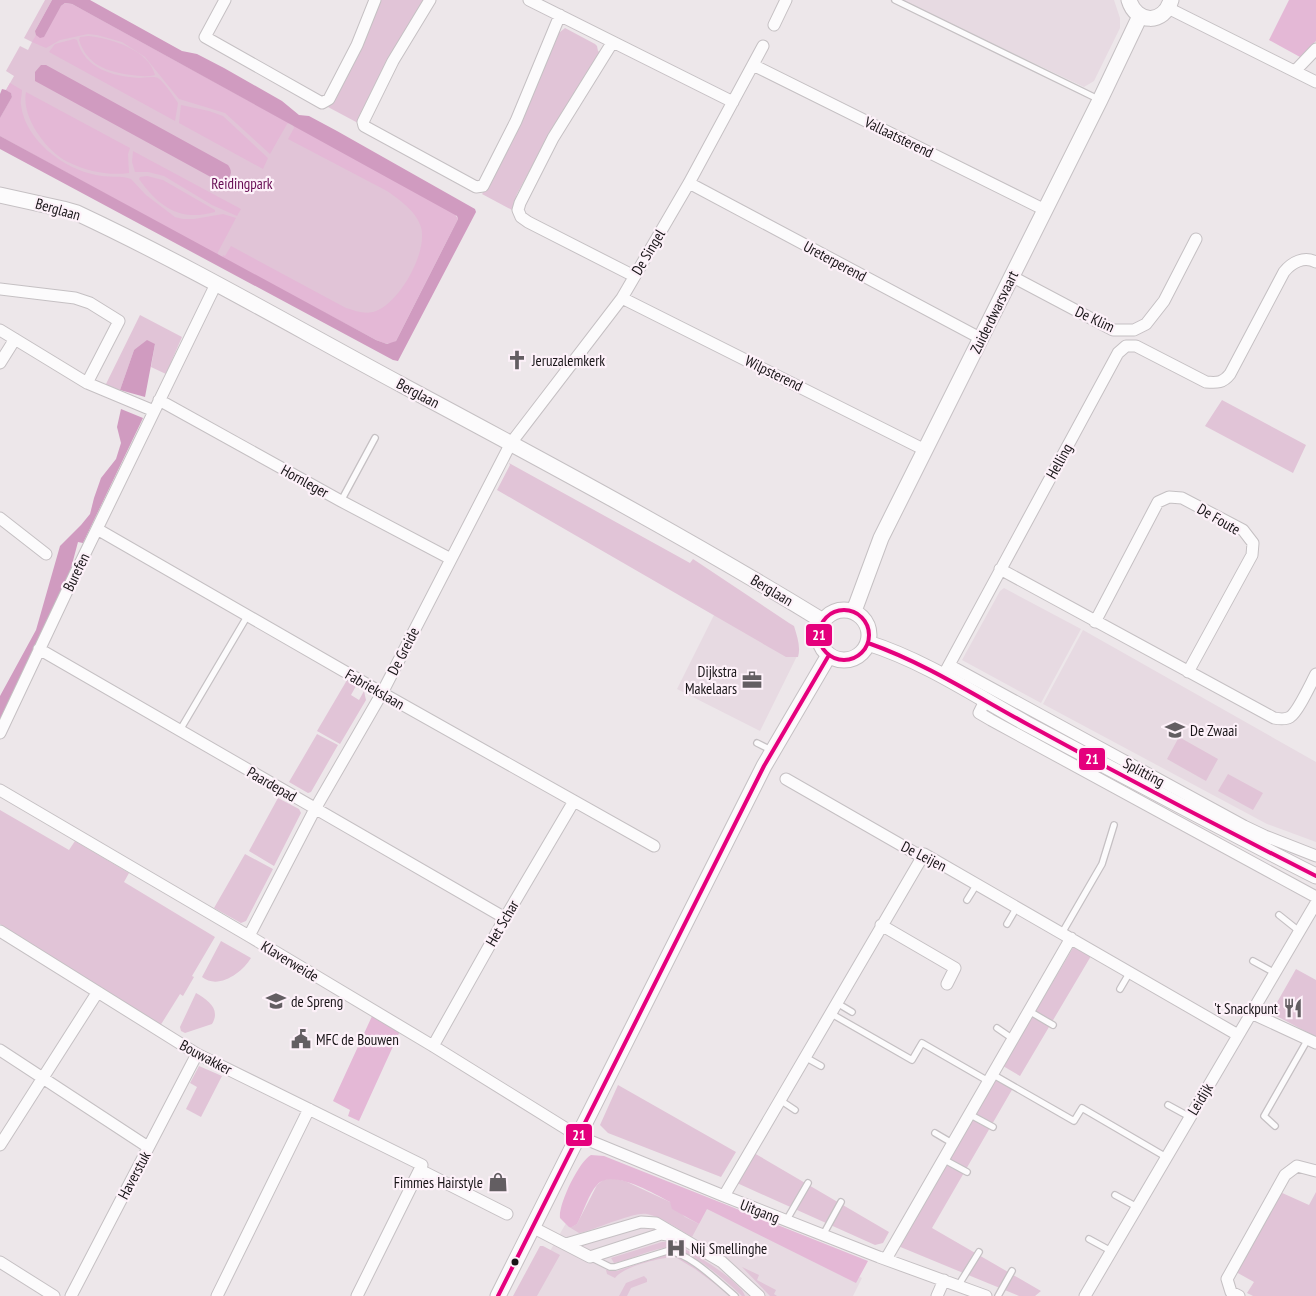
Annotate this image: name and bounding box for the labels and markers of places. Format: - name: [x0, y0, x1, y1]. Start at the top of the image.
- church icon: Jeruzalemkerk: [506, 349, 528, 371]
- place label: Jeruzalemkerk: [531, 351, 605, 370]
- place label: Dijkstra Makelaars: [685, 662, 737, 698]
- office icon: Dijkstra Makelaars: [741, 669, 763, 691]
- school or university icon: De Zwaai: [1164, 719, 1186, 741]
- place label: De Zwaai: [1190, 721, 1237, 740]
- school or university icon: de Spreng: [265, 990, 287, 1012]
- place label: de Spreng: [291, 992, 343, 1011]
- restaurant icon: 't Snackpunt: [1282, 997, 1304, 1019]
- place label: 't Snackpunt: [1214, 999, 1278, 1018]
- public building icon: MFC de Bouwen: [290, 1028, 312, 1050]
- place label: MFC de Bouwen: [316, 1030, 399, 1049]
- shop icon: Fimmes Hairstyle: [487, 1171, 509, 1193]
- place label: Fimmes Hairstyle: [394, 1173, 483, 1192]
- hospital icon: Nij Smellinghe: [665, 1237, 687, 1259]
- place label: Nij Smellinghe: [691, 1239, 767, 1258]
- unlabelled marker: [510, 1257, 520, 1267]

